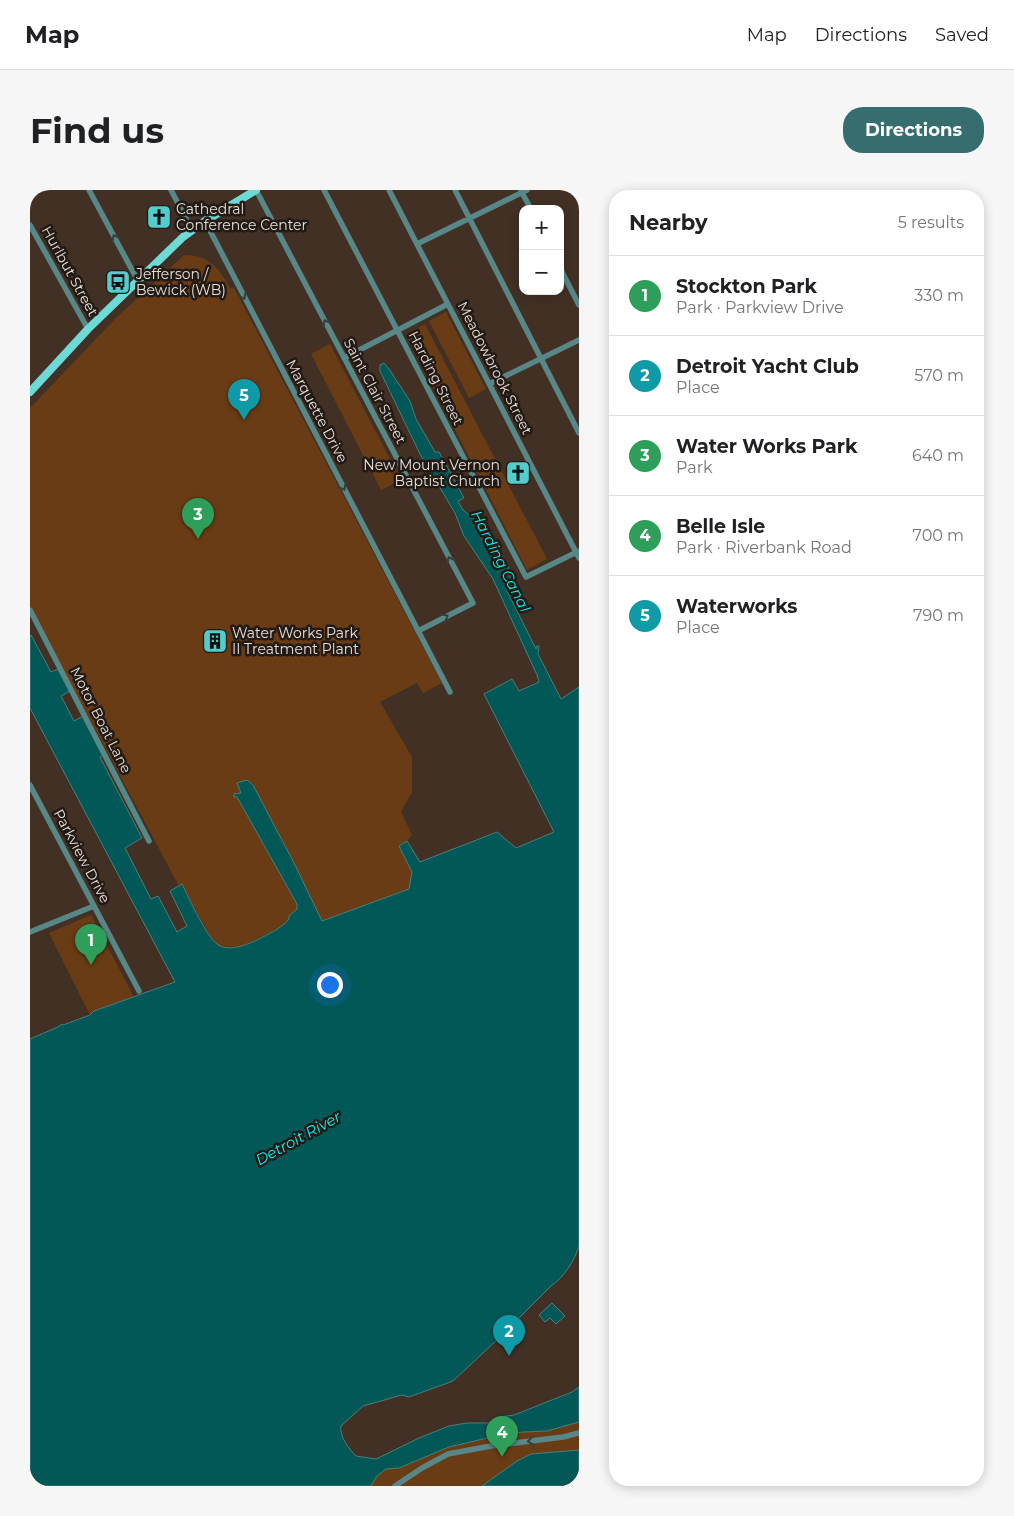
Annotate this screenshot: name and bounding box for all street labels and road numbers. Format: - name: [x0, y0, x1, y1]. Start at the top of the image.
- street label: Hurlbut Street: [38, 223, 102, 320]
- street label: Meadowbrook Street: [454, 298, 537, 438]
- street label: Harding Street: [405, 328, 468, 428]
- street label: Saint Clair Street: [340, 335, 411, 447]
- street label: Marquette Drive: [282, 356, 352, 466]
- street label: Motor Boat Lane: [66, 664, 136, 776]
- street label: Parkview Drive: [50, 806, 114, 906]

